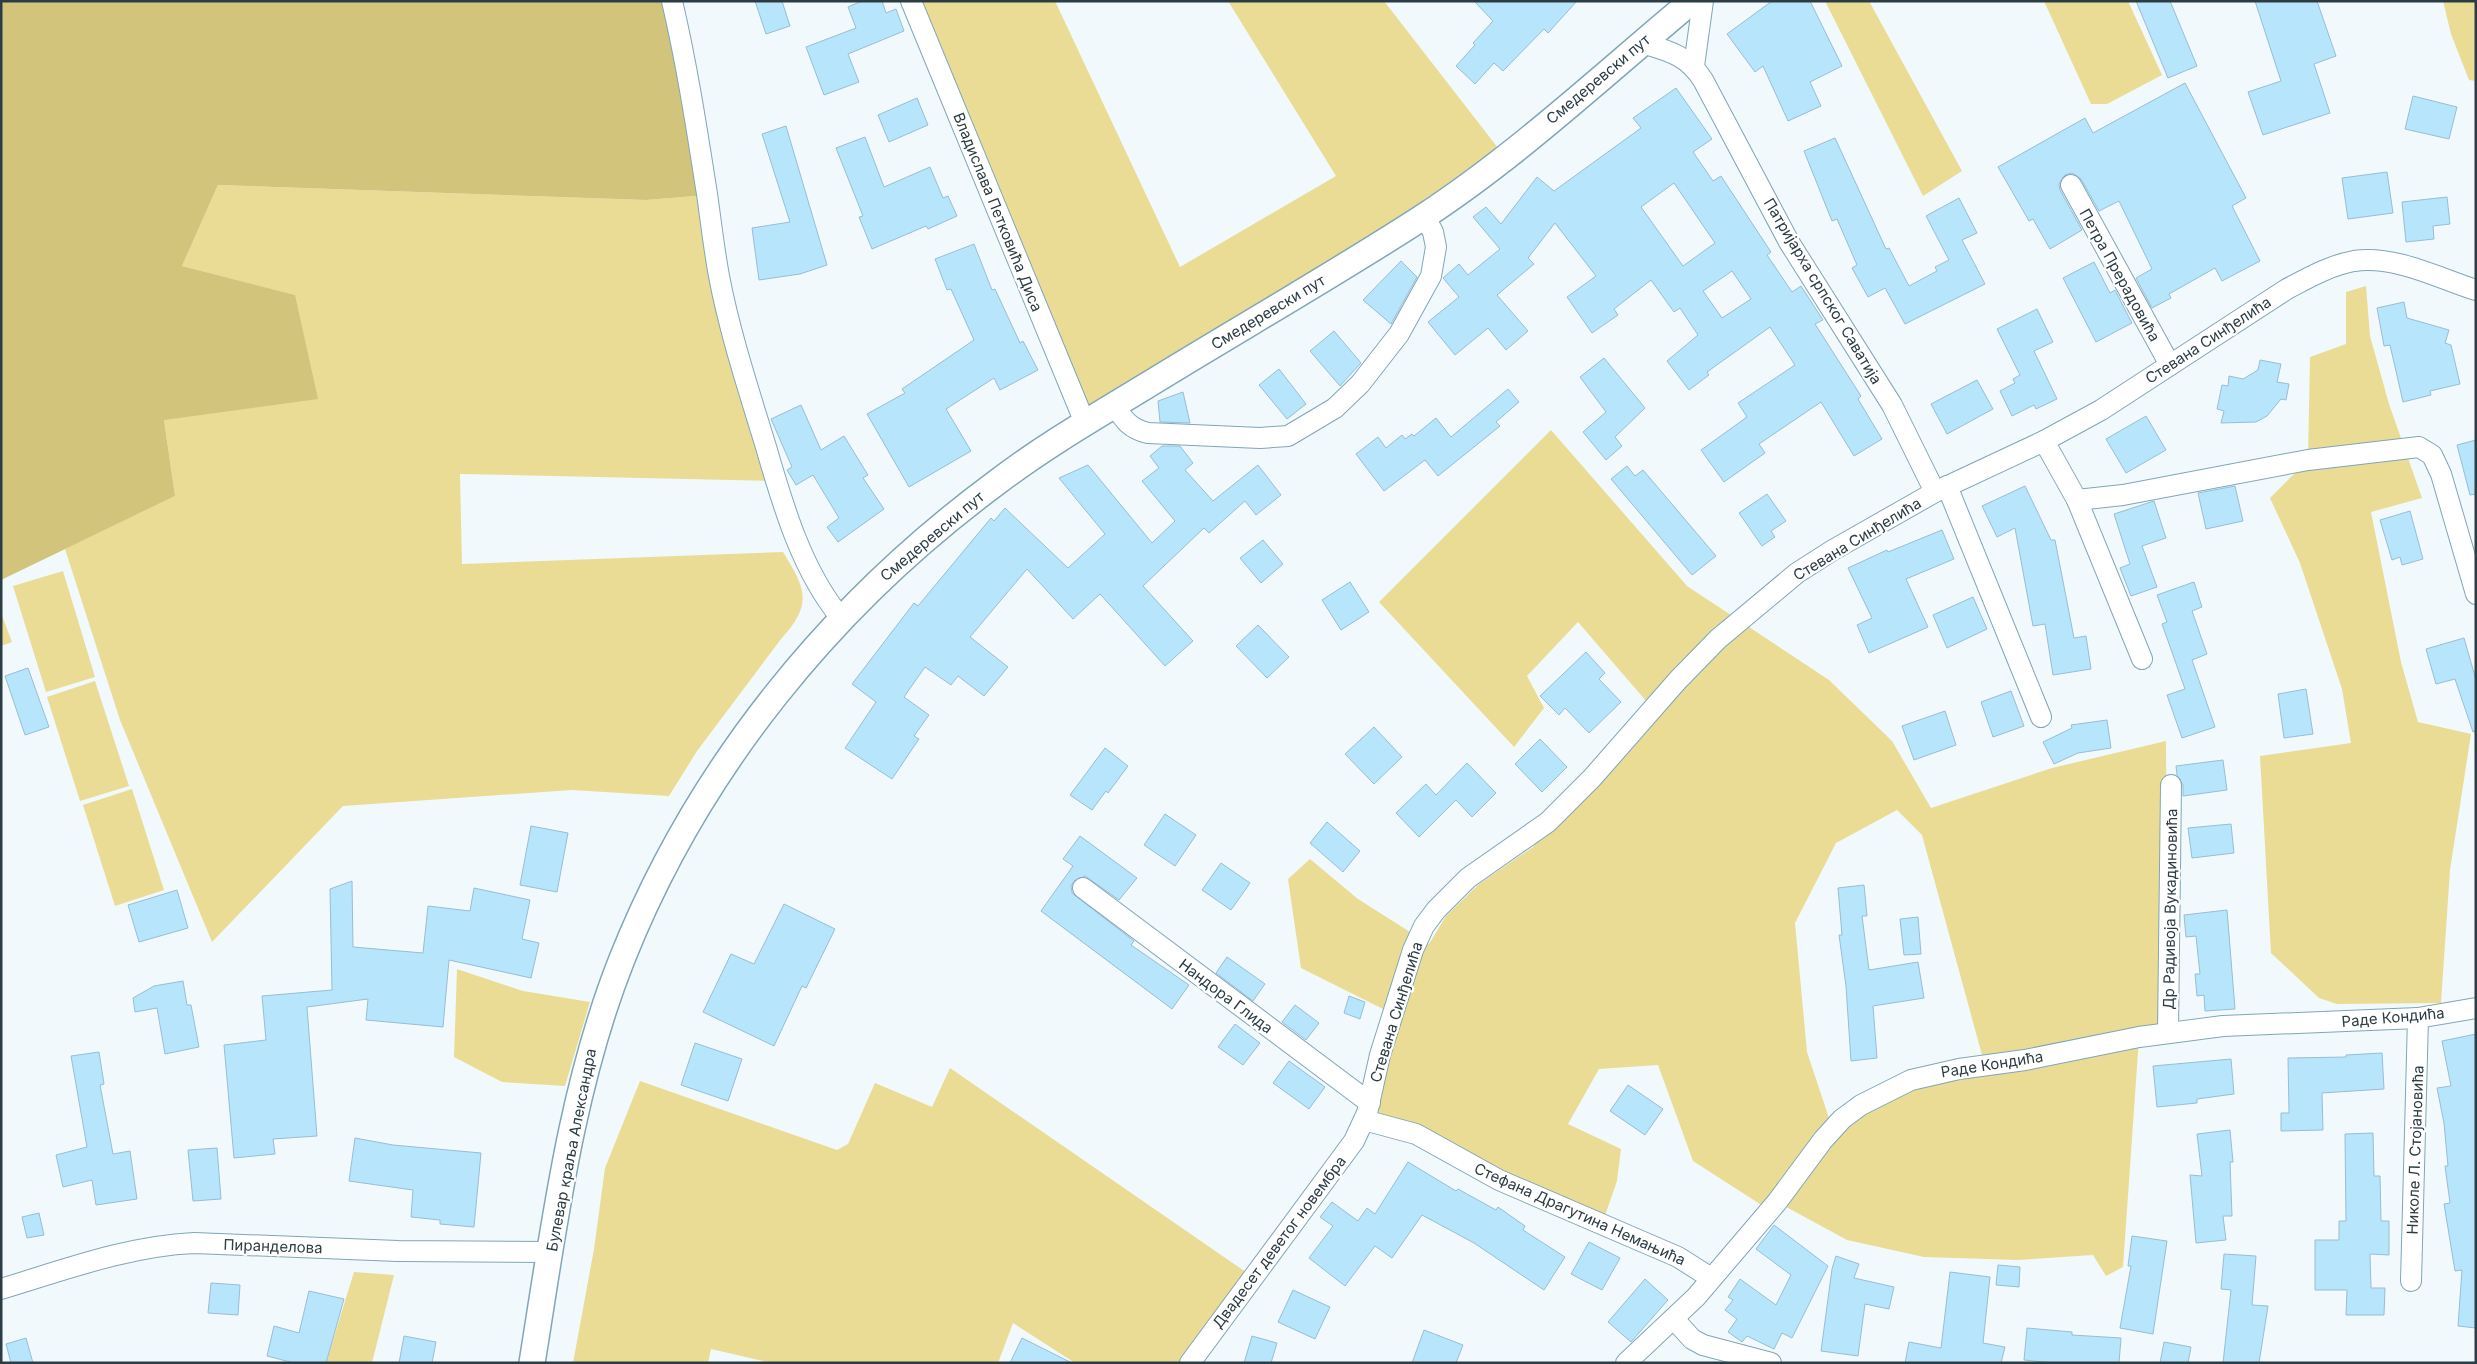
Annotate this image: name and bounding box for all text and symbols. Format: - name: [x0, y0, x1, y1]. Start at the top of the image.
- street label: Смедеревски пут: [1542, 30, 1654, 128]
- street label: Владислава Петковића Диса: [949, 110, 1047, 314]
- street label: Патријарха српског Саватија: [1760, 195, 1886, 387]
- street label: Петра Прерадовића: [2076, 205, 2164, 345]
- street label: Смедеревски пут: [1207, 270, 1329, 354]
- street label: Стевана Синђелића: [2142, 292, 2274, 388]
- street label: Смедеревски пут: [876, 487, 988, 585]
- street label: Стевана Синђелића: [1790, 493, 1924, 585]
- street label: Др Радивоја Вукадиновића: [2159, 808, 2181, 1010]
- street label: Стевана Синђелића: [1366, 939, 1426, 1085]
- street label: Нандора Глида: [1175, 954, 1277, 1038]
- street label: Раде Кондића: [2341, 1003, 2445, 1031]
- street label: Булевар краља Александра: [542, 1047, 600, 1253]
- street label: Раде Кондића: [1939, 1047, 2045, 1081]
- street label: Николе Л. Стојановића: [2403, 1065, 2427, 1235]
- street label: Двадесет деветог новембра: [1208, 1152, 1350, 1332]
- street label: Стефана Драгутина Немањића: [1471, 1159, 1689, 1269]
- street label: Пиранделова: [223, 1235, 323, 1257]

